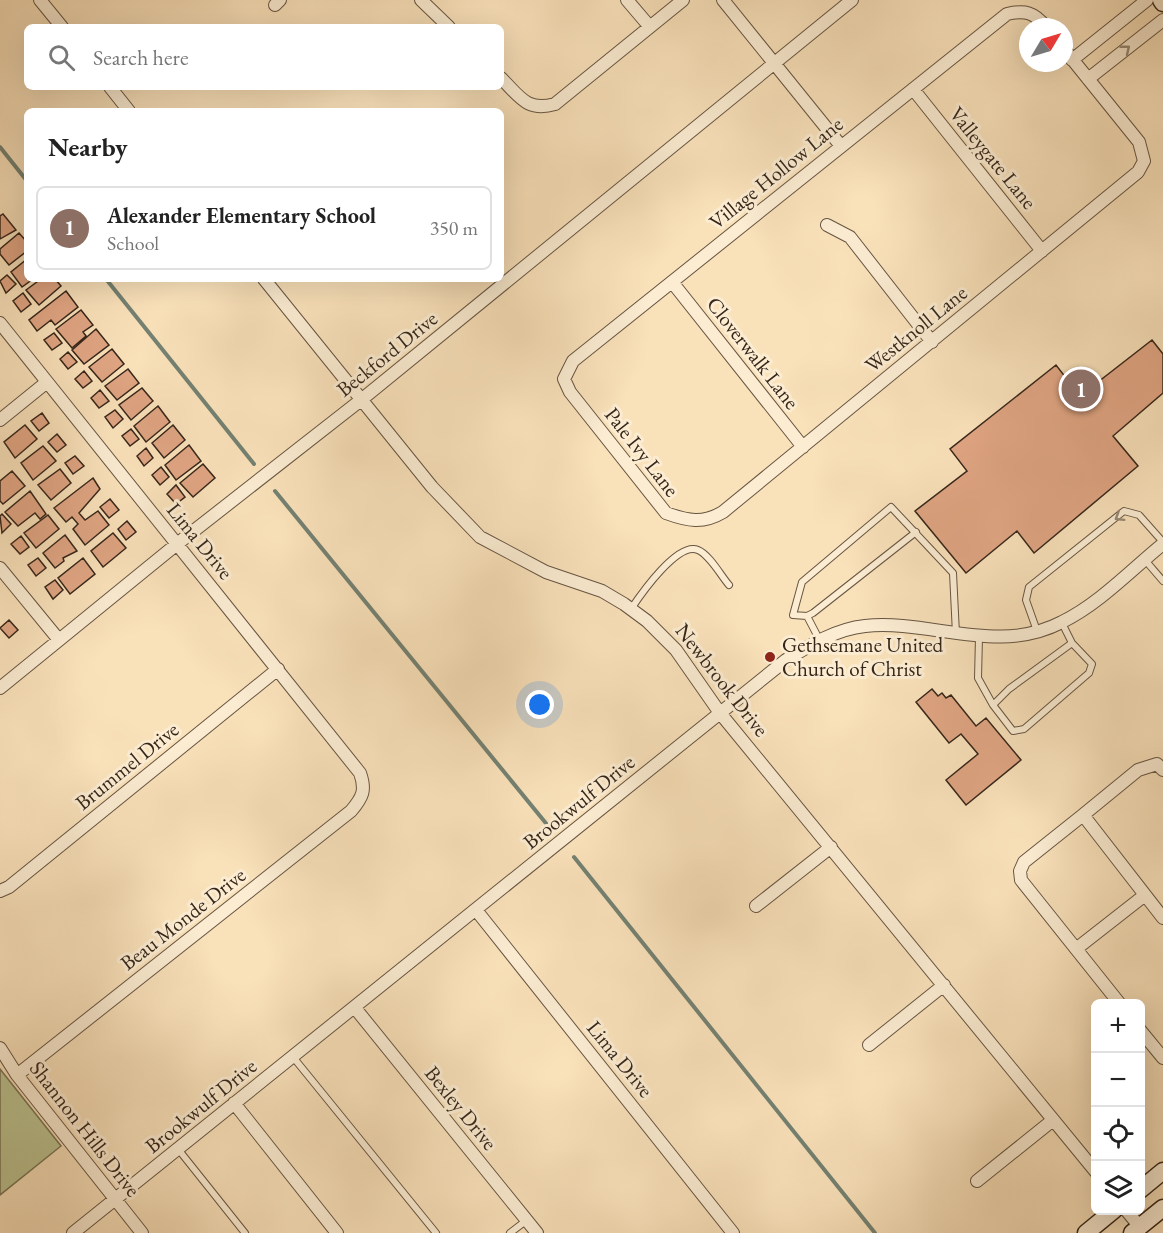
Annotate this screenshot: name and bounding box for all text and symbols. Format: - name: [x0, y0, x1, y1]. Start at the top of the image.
- north arrow: [1019, 18, 1073, 72]
- search box: [24, 24, 504, 90]
- icon: search: [45, 41, 78, 74]
- text: Search here: [93, 43, 188, 72]
- one-way arrow: [1119, 46, 1130, 57]
- street label: Valleygate Lane: [944, 101, 1043, 214]
- street label: Village Hollow Lane: [703, 110, 848, 235]
- text: Nearby: [48, 130, 128, 164]
- text: Alexander Elementary School: [107, 201, 376, 230]
- text: 1: [64, 215, 75, 241]
- text: 350 m: [430, 215, 478, 241]
- text: School: [107, 230, 159, 256]
- street label: Westknoll Lane: [859, 279, 972, 378]
- street label: Cloverwalk Lane: [701, 291, 806, 414]
- street label: Beckford Drive: [331, 305, 443, 402]
- pin: 1: [1062, 366, 1100, 412]
- street label: Pale Ivy Lane: [599, 402, 686, 502]
- street label: Lima Drive: [161, 497, 240, 585]
- one-way arrow: [1115, 509, 1125, 521]
- street label: Newbrook Drive: [670, 618, 775, 742]
- place label: Gethsemane United Church of Christ: [782, 631, 943, 682]
- marker: Gethsemane United Church of Christ: [763, 650, 777, 664]
- your location: [525, 690, 554, 719]
- street label: Brummel Drive: [69, 716, 184, 816]
- street label: Brookwulf Drive: [517, 748, 640, 855]
- street label: Beau Monde Drive: [114, 861, 251, 976]
- map controls: [1091, 999, 1145, 1215]
- button: +: [1091, 999, 1145, 1053]
- street label: Lima Drive: [581, 1015, 660, 1103]
- street label: Brookwulf Drive: [139, 1052, 262, 1159]
- button: −: [1091, 1053, 1145, 1107]
- street label: Shannon Hills Drive: [24, 1055, 147, 1202]
- street label: Bexley Drive: [419, 1060, 504, 1155]
- button: locate: [1091, 1107, 1145, 1161]
- button: layers: [1091, 1161, 1145, 1215]

